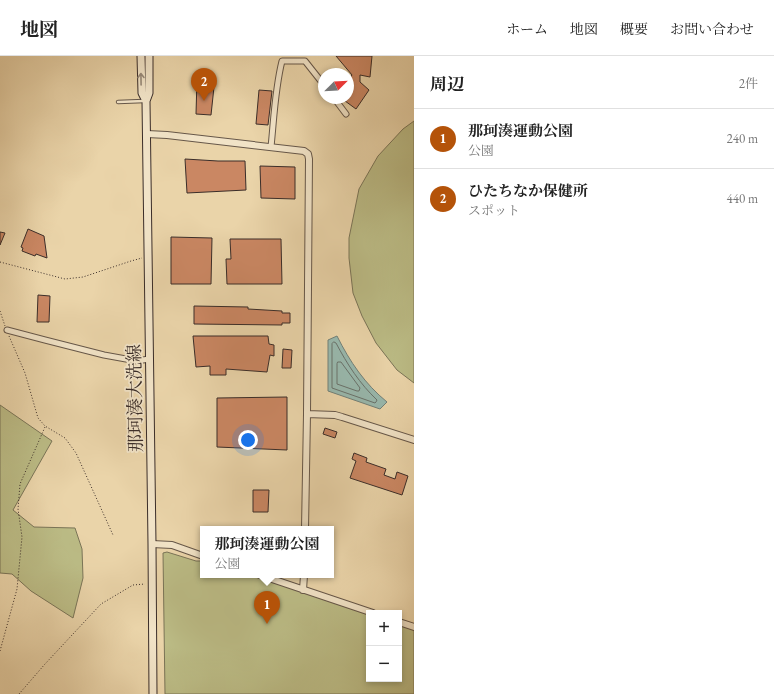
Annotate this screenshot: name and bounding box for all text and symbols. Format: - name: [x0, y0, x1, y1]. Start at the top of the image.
- text: 地図: [20, 17, 58, 42]
- text: ホーム: [506, 20, 548, 38]
- text: 地図: [570, 20, 598, 38]
- text: 概要: [620, 20, 648, 38]
- text: お問い合わせ: [670, 20, 754, 38]
- pin: 2: [191, 68, 217, 101]
- north arrow: [318, 68, 354, 104]
- one-way arrow: [138, 73, 145, 86]
- text: 周辺: [430, 73, 464, 95]
- text: 2件: [739, 75, 758, 92]
- text: 那珂湊運動公園: [468, 121, 573, 140]
- text: 1: [440, 130, 446, 147]
- text: 240 m: [727, 130, 758, 147]
- text: 公園: [468, 142, 494, 159]
- text: ひたちなか保健所: [468, 181, 588, 200]
- text: 2: [440, 190, 446, 207]
- text: 440 m: [727, 190, 758, 207]
- text: スポット: [468, 202, 520, 219]
- street label: 那珂湊大洗線: [122, 344, 147, 452]
- your location: [238, 430, 258, 450]
- popup: [200, 526, 334, 578]
- text: 那珂湊運動公園: [214, 534, 320, 553]
- text: 公園: [214, 555, 241, 572]
- pin: 1: [254, 591, 280, 624]
- map controls: [366, 610, 402, 682]
- button: +: [366, 610, 402, 646]
- button: −: [366, 646, 402, 682]

